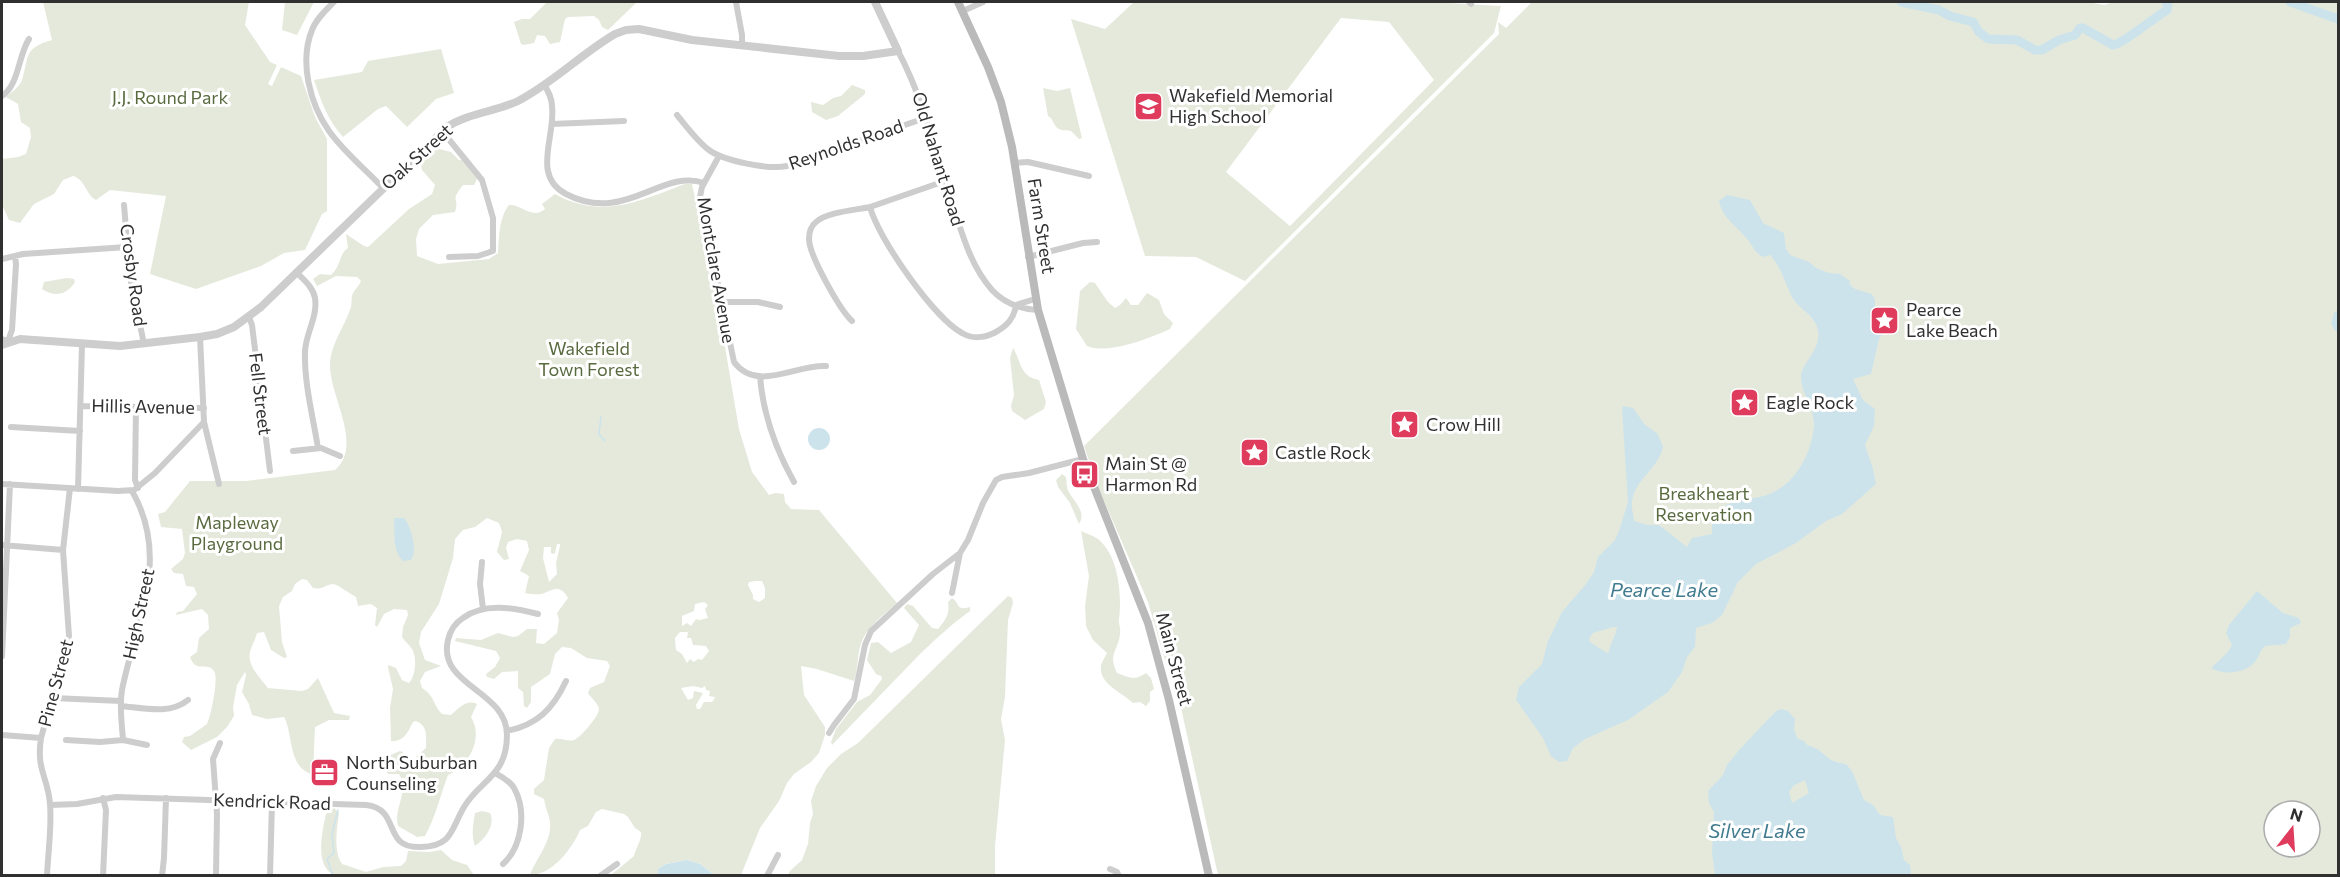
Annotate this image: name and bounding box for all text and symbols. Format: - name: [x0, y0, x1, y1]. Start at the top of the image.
- place label: Wakefield Memorial High School: [1169, 84, 1333, 127]
- park label: J.J. Round Park: [112, 86, 228, 108]
- street label: Old Nahant Road: [908, 89, 970, 228]
- school or university icon: Wakefield Memorial High School: [1132, 90, 1164, 122]
- street label: Reynolds Road: [785, 114, 906, 174]
- street label: Oak Street: [376, 119, 456, 194]
- street label: Farm Street: [1024, 176, 1060, 275]
- street label: Montclare Avenue: [693, 195, 741, 345]
- street label: Crosby Road: [116, 222, 152, 327]
- place label: Pearce Lake Beach: [1906, 298, 1998, 341]
- place icon: Pearce Lake Beach: [1869, 304, 1901, 336]
- park label: Wakefield Town Forest: [538, 337, 640, 380]
- street label: Fell Street: [245, 351, 277, 436]
- place icon: Eagle Rock: [1729, 387, 1761, 419]
- place label: Eagle Rock: [1766, 391, 1854, 413]
- street label: Hillis Avenue: [91, 394, 195, 418]
- place icon: Crow Hill: [1389, 409, 1421, 441]
- place label: Crow Hill: [1426, 413, 1501, 435]
- place icon: Castle Rock: [1238, 437, 1270, 469]
- place label: Castle Rock: [1275, 441, 1371, 463]
- place label: Main St @ Harmon Rd: [1105, 452, 1197, 495]
- bus stop icon: Main St @ Harmon Rd: [1068, 458, 1100, 490]
- park label: Breakheart Reservation: [1655, 482, 1753, 525]
- park label: Mapleway Playground: [191, 511, 283, 554]
- street label: High Street: [118, 566, 158, 661]
- water label: Pearce Lake: [1610, 577, 1718, 601]
- street label: Main Street: [1152, 610, 1198, 708]
- street label: Pine Street: [33, 636, 77, 729]
- place label: North Suburban Counseling: [346, 751, 478, 794]
- office icon: North Suburban Counseling: [309, 757, 341, 789]
- street label: Kendrick Road: [213, 788, 331, 814]
- north arrow: [2262, 799, 2322, 859]
- text: N: [2288, 803, 2305, 825]
- water label: Silver Lake: [1708, 818, 1806, 842]

